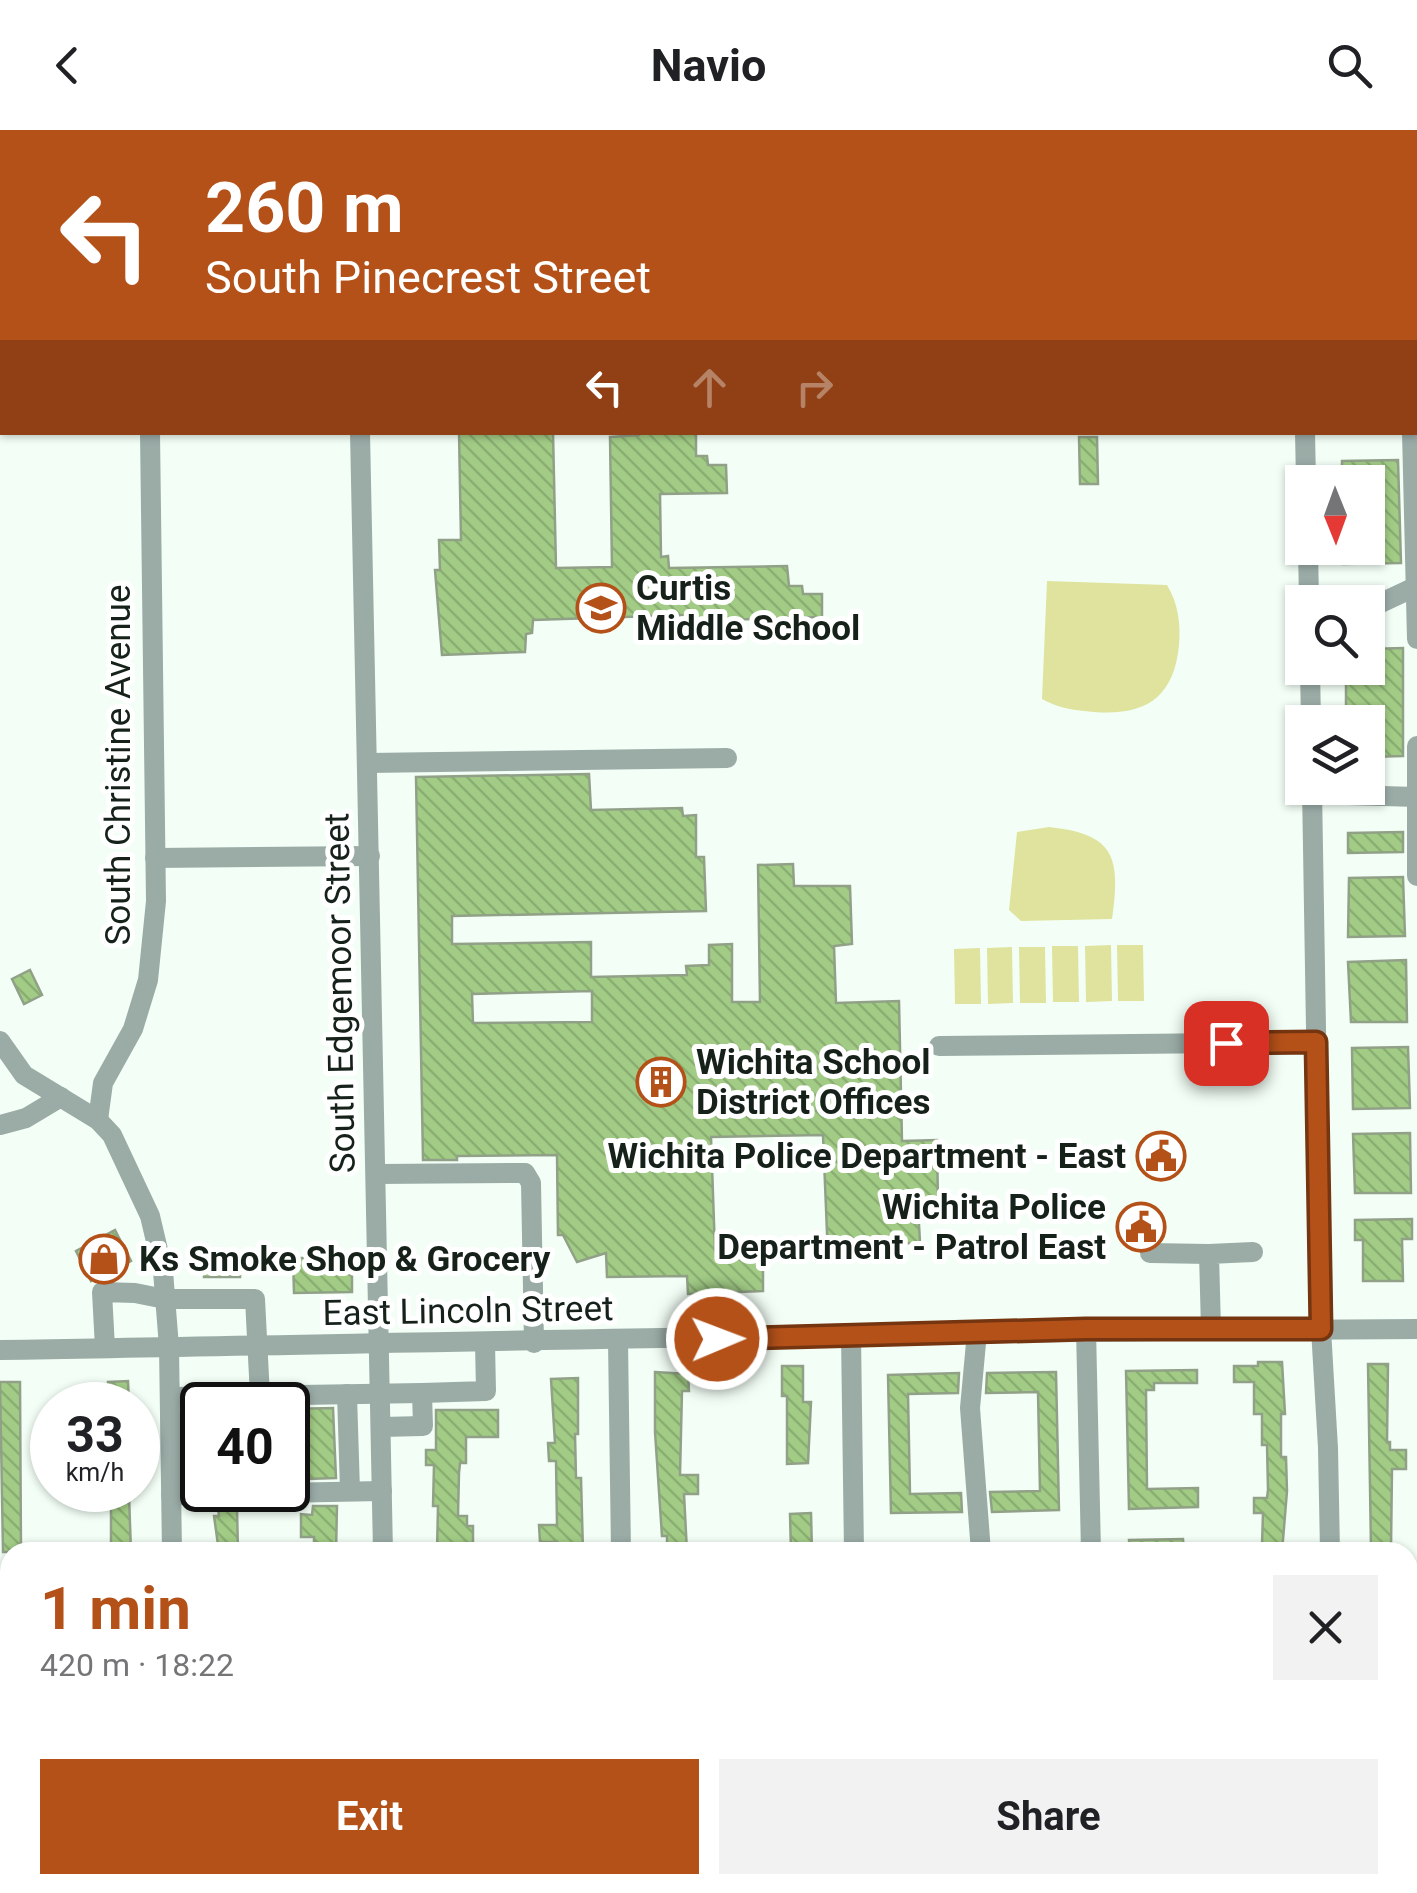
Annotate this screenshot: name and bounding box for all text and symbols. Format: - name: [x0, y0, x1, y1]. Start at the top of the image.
- icon: back: [40, 38, 95, 93]
- icon: search: [1322, 38, 1377, 93]
- text: Navio: [651, 39, 766, 92]
- text: 260 m: [205, 167, 404, 249]
- icon: left: [40, 170, 170, 300]
- text: South Pinecrest Street: [205, 251, 651, 304]
- icon: left: [577, 360, 632, 415]
- icon: ahead: [682, 360, 737, 415]
- icon: right: [787, 360, 842, 415]
- north arrow: [1285, 465, 1385, 565]
- map controls: [1285, 465, 1385, 805]
- place label: Curtis Middle School: [636, 568, 860, 649]
- school or university icon: Curtis Middle School: [575, 582, 627, 634]
- street label: South Christine Avenue: [98, 585, 139, 945]
- button: search: [1285, 585, 1385, 685]
- button: layers: [1285, 705, 1385, 805]
- street label: South Edgemoor Street: [316, 812, 364, 1174]
- pin: [1184, 1001, 1269, 1086]
- icon: arrive: [1199, 1016, 1254, 1071]
- place label: Wichita School District Offices: [696, 1042, 930, 1123]
- building icon: Wichita School District Offices: [635, 1056, 687, 1108]
- public building icon: Wichita Police Department - East: [1135, 1130, 1187, 1182]
- place label: Wichita Police Department - East: [608, 1136, 1126, 1177]
- place label: Wichita Police Department - Patrol East: [717, 1187, 1106, 1268]
- public building icon: Wichita Police Department - Patrol East: [1115, 1201, 1167, 1253]
- shop icon: Ks Smoke Shop & Grocery: [78, 1233, 130, 1285]
- place label: Ks Smoke Shop & Grocery: [139, 1239, 551, 1280]
- position arrow: [665, 1287, 769, 1391]
- street label: East Lincoln Street: [322, 1288, 614, 1334]
- speed limit sign: 40: [180, 1382, 310, 1512]
- text: 33: [66, 1406, 124, 1464]
- text: km/h: [66, 1458, 124, 1487]
- text: 1 min: [40, 1573, 191, 1644]
- button: close: [1273, 1575, 1378, 1680]
- text: 420 m · 18:22: [40, 1646, 234, 1684]
- button: Exit: [40, 1759, 699, 1874]
- button: Share: [719, 1759, 1378, 1874]

